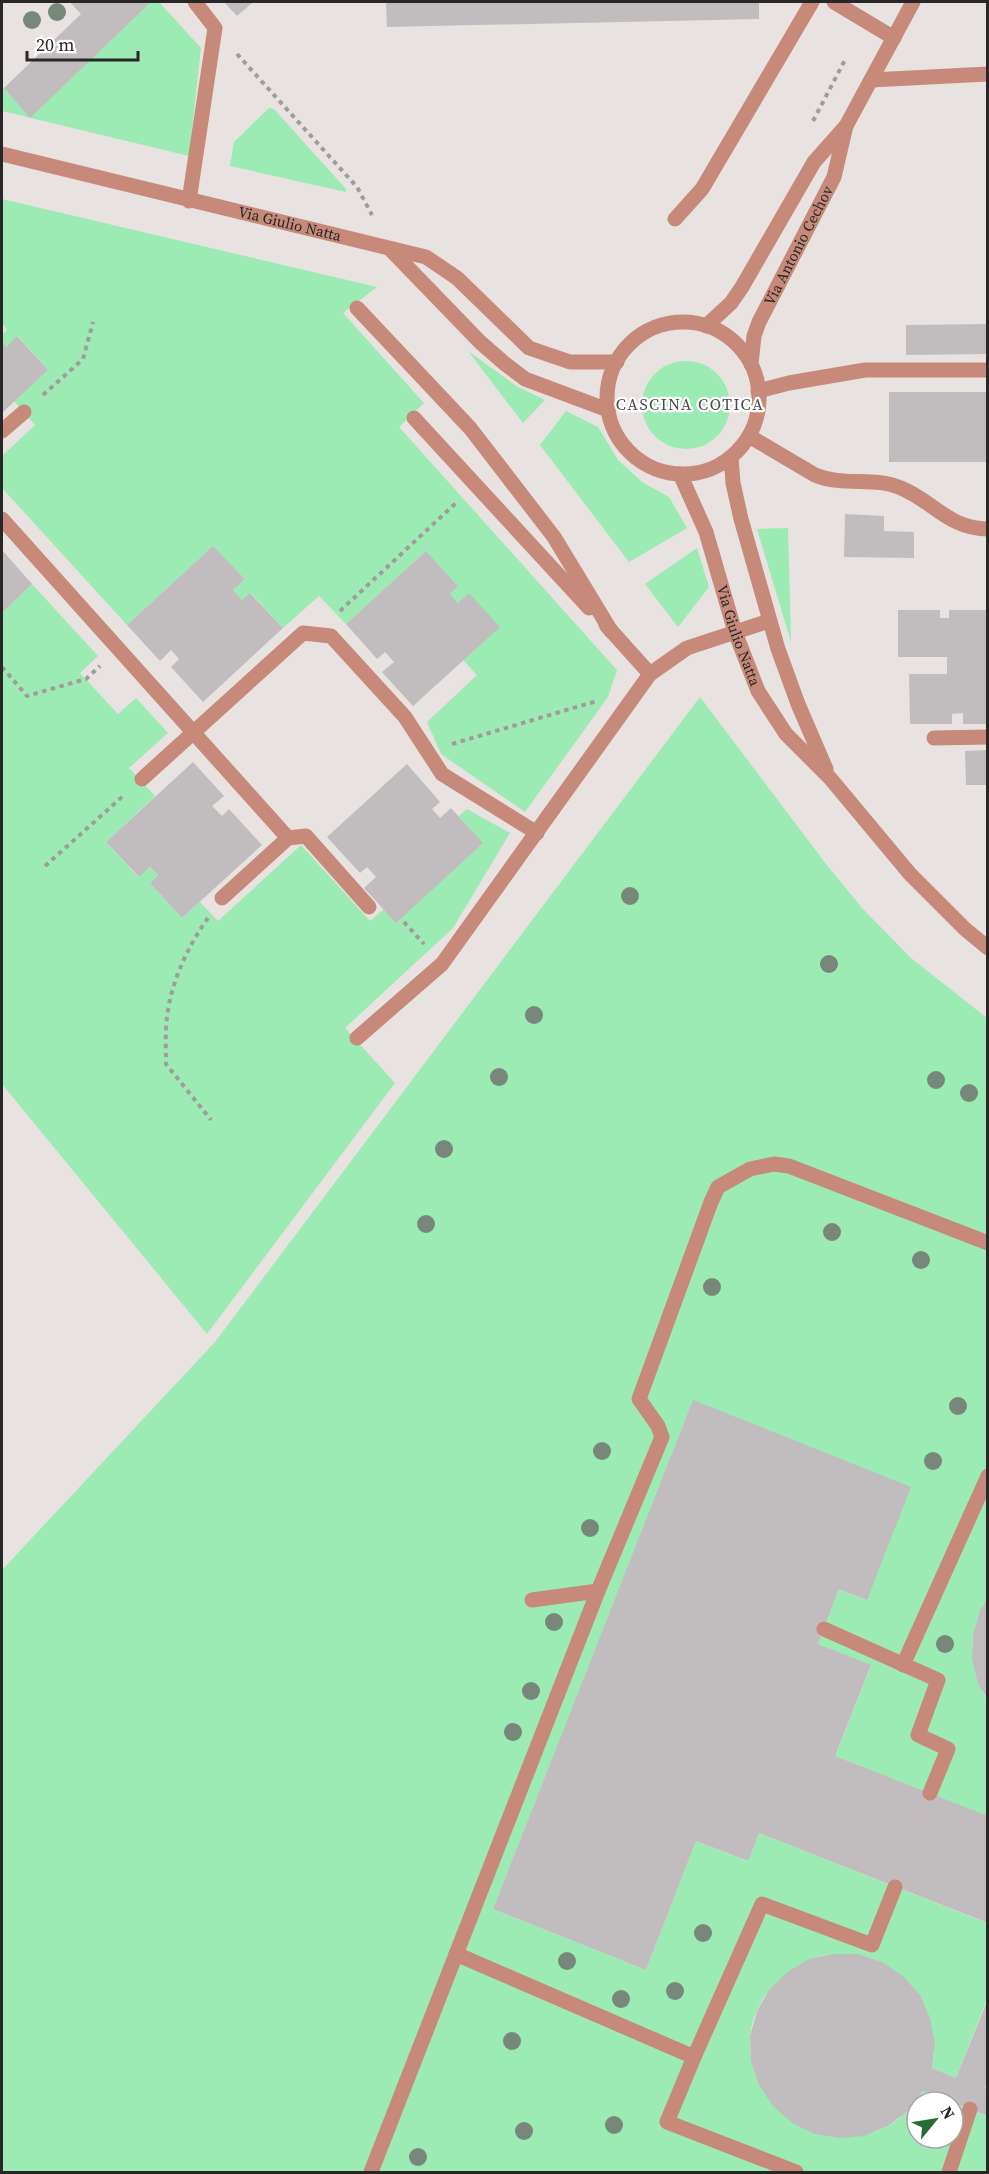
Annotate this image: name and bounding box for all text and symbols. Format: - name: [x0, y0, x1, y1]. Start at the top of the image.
- scale bar: [27, 24, 138, 62]
- text: 20 m: [36, 32, 74, 57]
- street label: Via Antonio Cechov: [758, 182, 838, 309]
- street label: Via Giulio Natta: [236, 201, 344, 246]
- district label: CASCINA COTICA: [616, 393, 764, 415]
- street label: Via Giulio Natta: [712, 582, 766, 689]
- north arrow: [905, 2090, 965, 2150]
- text: N: [936, 2102, 961, 2123]

